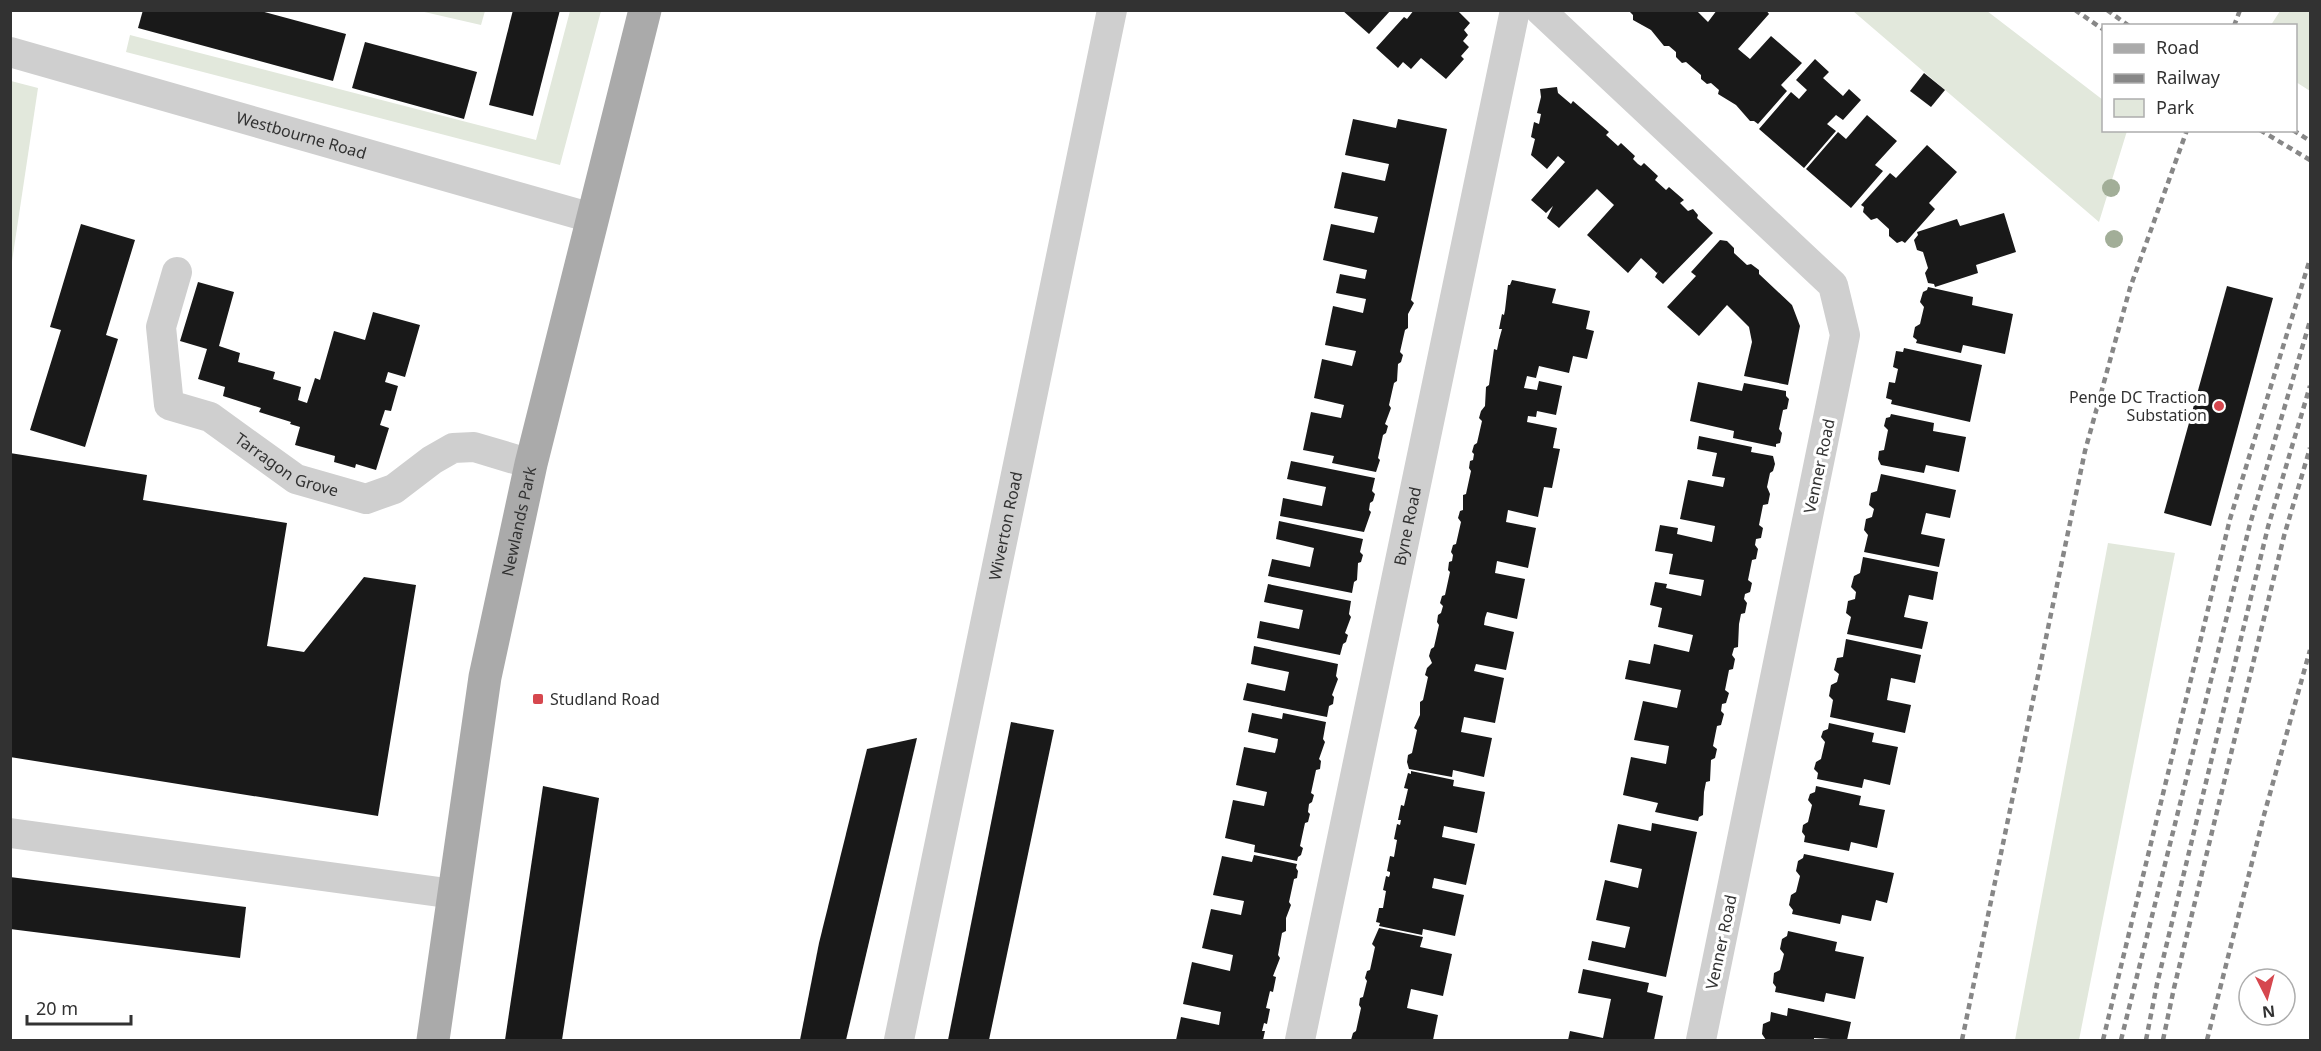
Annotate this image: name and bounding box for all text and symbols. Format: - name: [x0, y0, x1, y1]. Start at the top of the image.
- legend: [2102, 24, 2297, 132]
- text: Road: [2156, 35, 2199, 59]
- text: Railway: [2156, 65, 2221, 89]
- text: Park: [2156, 95, 2194, 119]
- street label: Westbourne Road: [234, 106, 369, 164]
- place label: Penge DC Traction Substation: [2069, 386, 2207, 426]
- marker: Penge DC Traction Substation: [2212, 399, 2226, 413]
- street label: Venner Road: [1798, 417, 1840, 515]
- street label: Tarragon Grove: [231, 428, 341, 502]
- street label: Newlands Park: [496, 464, 541, 578]
- street label: Wiverton Road: [983, 469, 1027, 582]
- street label: Byne Road: [1388, 485, 1426, 568]
- place label: Studland Road: [550, 688, 660, 710]
- marker: Studland Road: [531, 692, 545, 706]
- street label: Venner Road: [1700, 893, 1742, 991]
- north arrow: [2237, 967, 2297, 1027]
- scale bar: [27, 988, 130, 1026]
- text: 20 m: [36, 996, 78, 1020]
- text: N: [2261, 1000, 2276, 1024]

